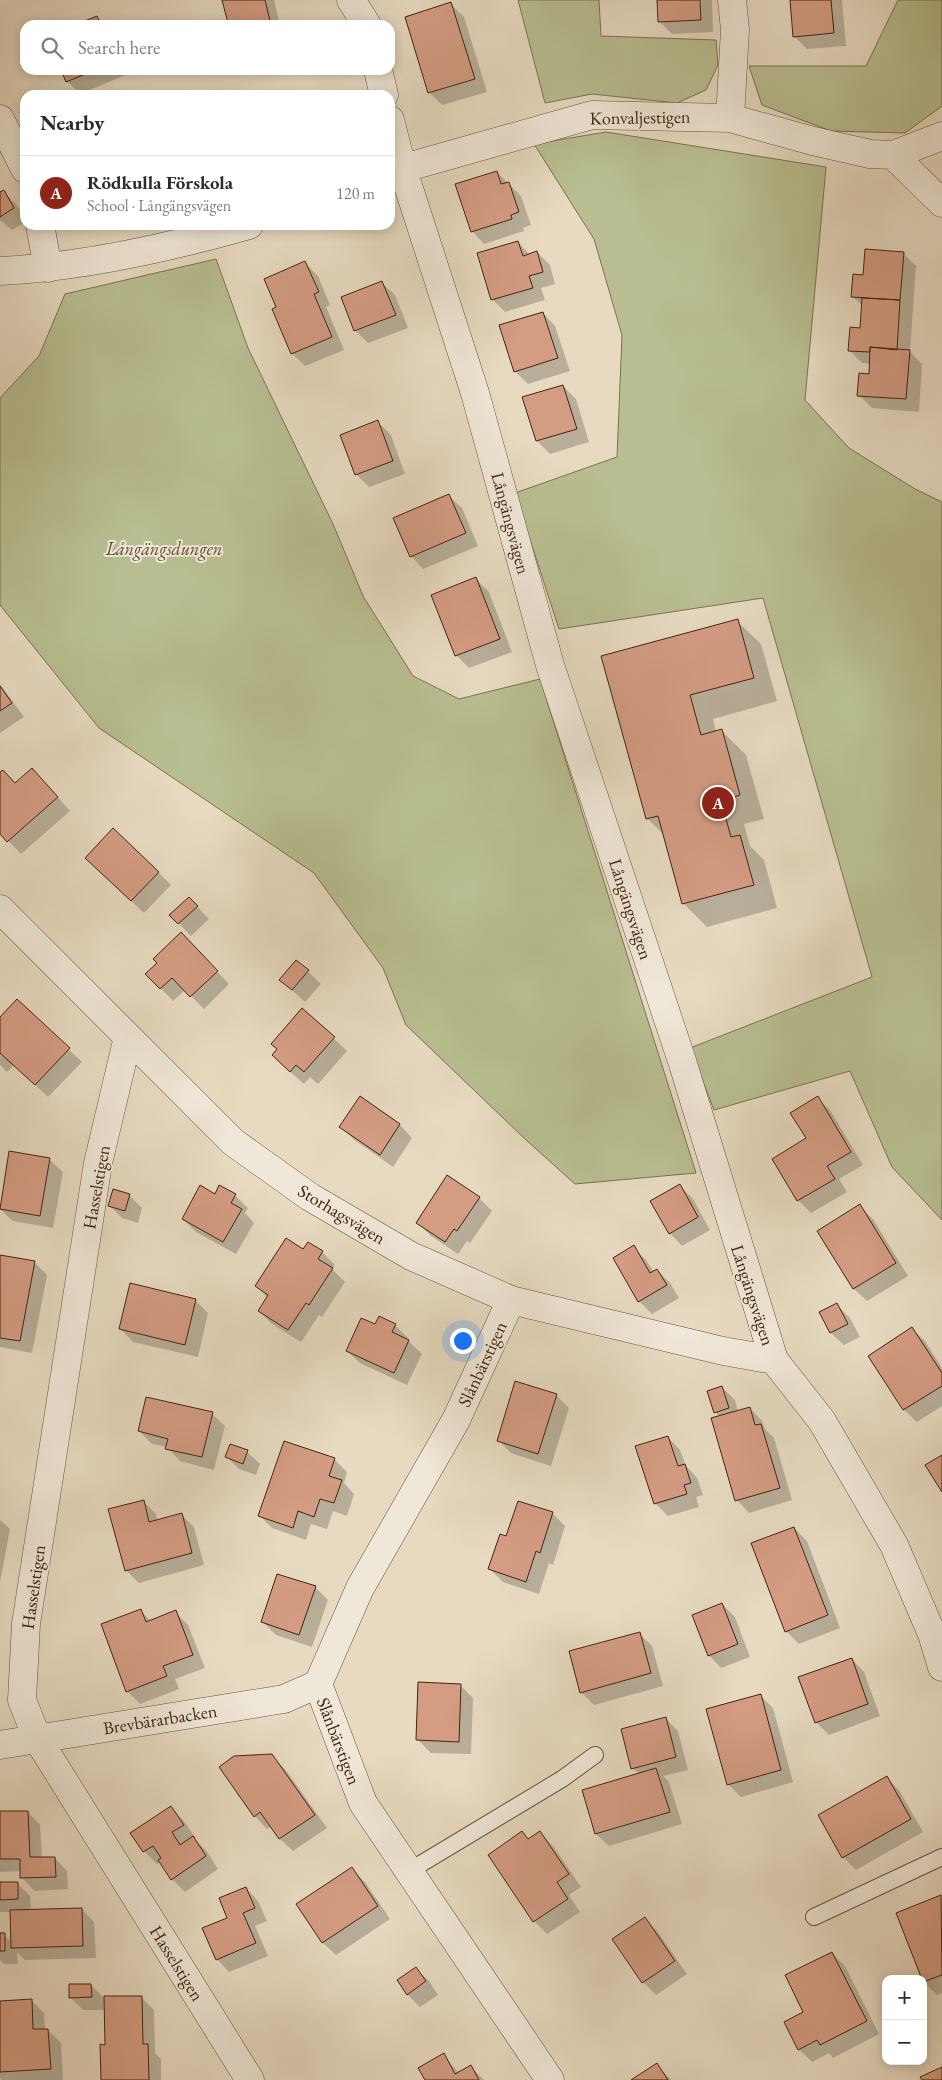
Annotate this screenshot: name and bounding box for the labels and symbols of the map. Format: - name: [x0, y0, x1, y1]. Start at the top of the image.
- street label: Konvaljestigen: [589, 105, 691, 129]
- street label: Långängsvägen: [486, 470, 536, 577]
- park label: Långängsdungen: [105, 537, 222, 561]
- pin: A: [702, 784, 734, 822]
- street label: Långängsvägen: [604, 856, 658, 963]
- street label: Hasselstigen: [77, 1143, 115, 1231]
- street label: Storhagsvägen: [294, 1179, 390, 1249]
- street label: Långängsvägen: [726, 1242, 780, 1349]
- street label: Slånbärstigen: [452, 1317, 512, 1410]
- your location: [450, 1328, 476, 1354]
- street label: Hasselstigen: [16, 1543, 50, 1631]
- street label: Slånbärstigen: [312, 1694, 366, 1788]
- street label: Brevbärarbacken: [101, 1699, 219, 1739]
- street label: Hasselstigen: [145, 1921, 210, 2006]

